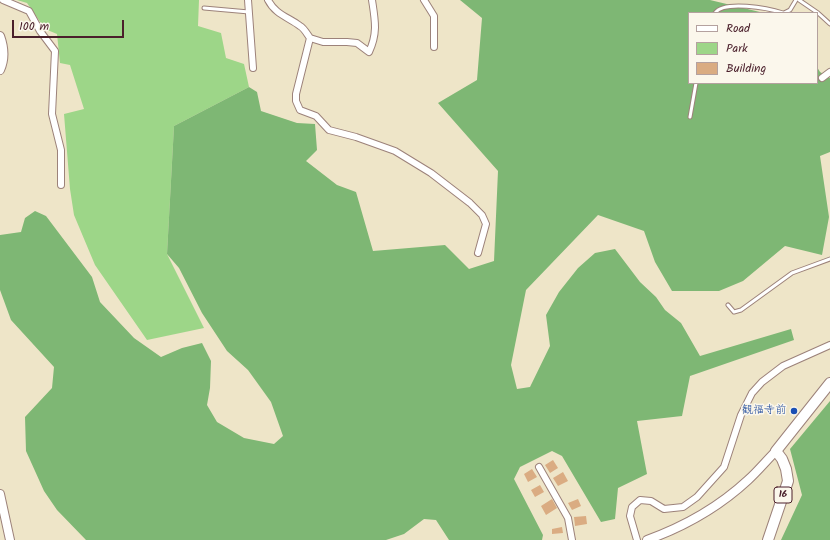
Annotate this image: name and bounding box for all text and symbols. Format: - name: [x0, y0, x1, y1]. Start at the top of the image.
- scale bar: [14, 12, 126, 38]
- legend: [688, 12, 818, 84]
- text: 100 m: [19, 17, 49, 36]
- text: Road: [726, 19, 750, 38]
- text: Park: [726, 39, 748, 58]
- text: Building: [726, 59, 766, 78]
- place label: 観福寺前: [742, 404, 786, 418]
- marker: 観福寺前: [789, 406, 799, 416]
- road number: 16: [774, 487, 792, 503]

